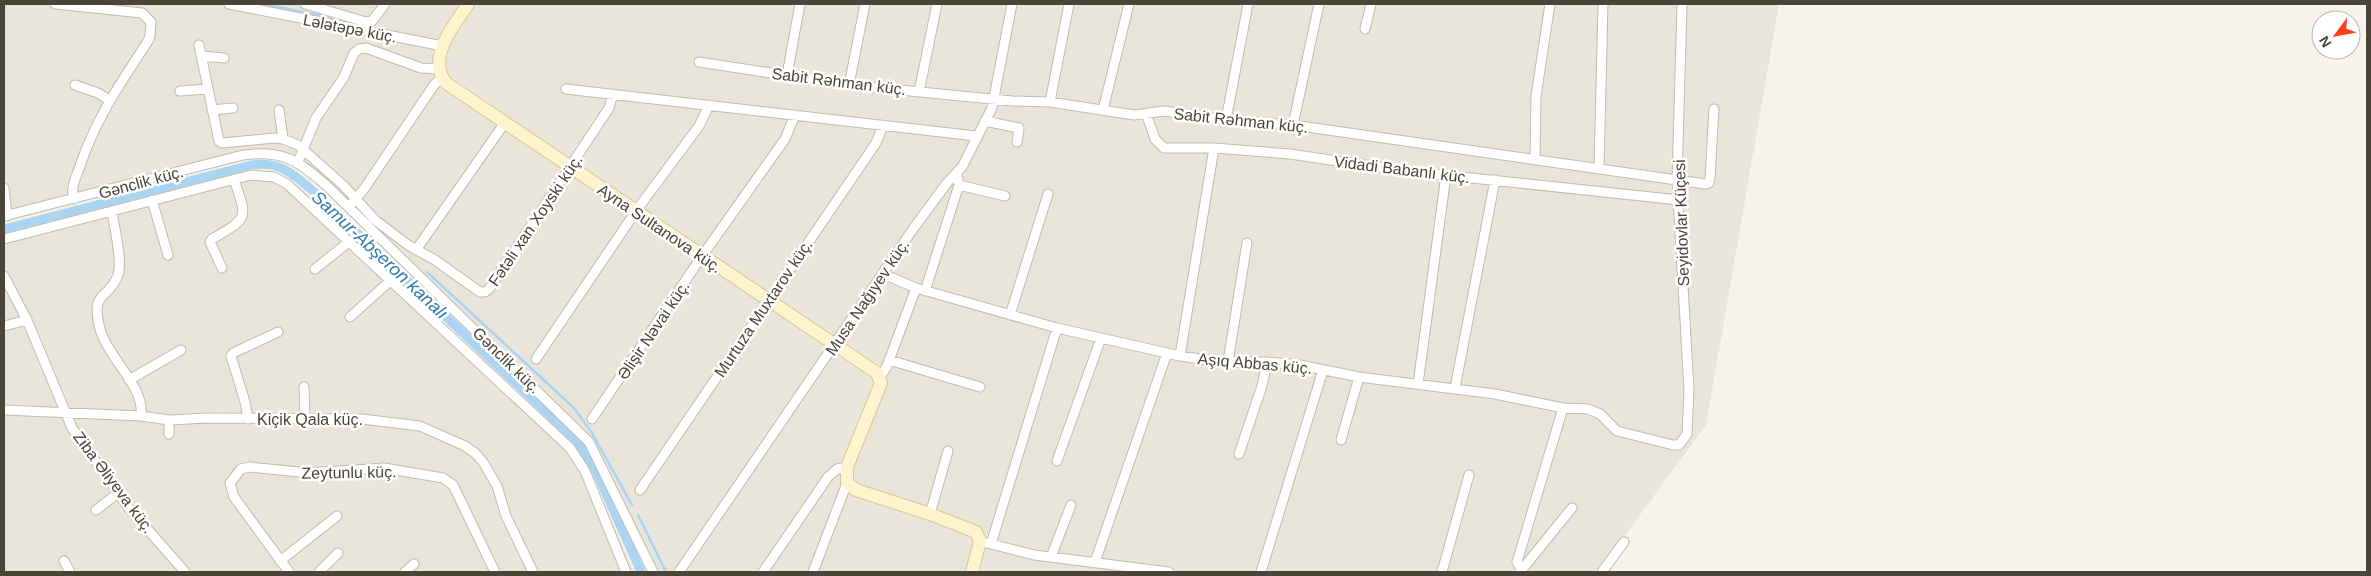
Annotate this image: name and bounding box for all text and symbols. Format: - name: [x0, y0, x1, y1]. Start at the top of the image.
- north arrow: [2311, 10, 2361, 60]
- street label: Lələtəpə küç.: [302, 11, 398, 46]
- text: N: [2316, 33, 2334, 50]
- street label: Sabit Rəhman küç.: [771, 65, 907, 98]
- street label: Sabit Rəhman küç.: [1173, 105, 1309, 136]
- street label: Fətəli xan Xoyski küç.: [485, 151, 586, 289]
- street label: Vidadi Babanlı küç.: [1333, 153, 1471, 186]
- street label: Seyidovlar Küçesi: [1671, 159, 1692, 287]
- street label: Gənclik küç.: [97, 163, 185, 202]
- street label: Ayna Sultanova küç.: [595, 181, 725, 276]
- water label: Samur-Abşeron kanalı: [308, 187, 452, 323]
- street label: Murtuza Muxtarov küç.: [711, 236, 816, 380]
- street label: Musa Nağıyev küç.: [822, 236, 913, 358]
- street label: Əlişir Nəvai küç.: [614, 278, 693, 383]
- street label: Gənclik küç.: [469, 324, 544, 397]
- street label: Aşıq Abbas küç.: [1197, 350, 1313, 377]
- street label: Kiçik Qala küç.: [257, 411, 363, 428]
- street label: Ziba Əliyeva küç.: [70, 428, 157, 536]
- street label: Zeytunlu küç.: [301, 463, 397, 482]

